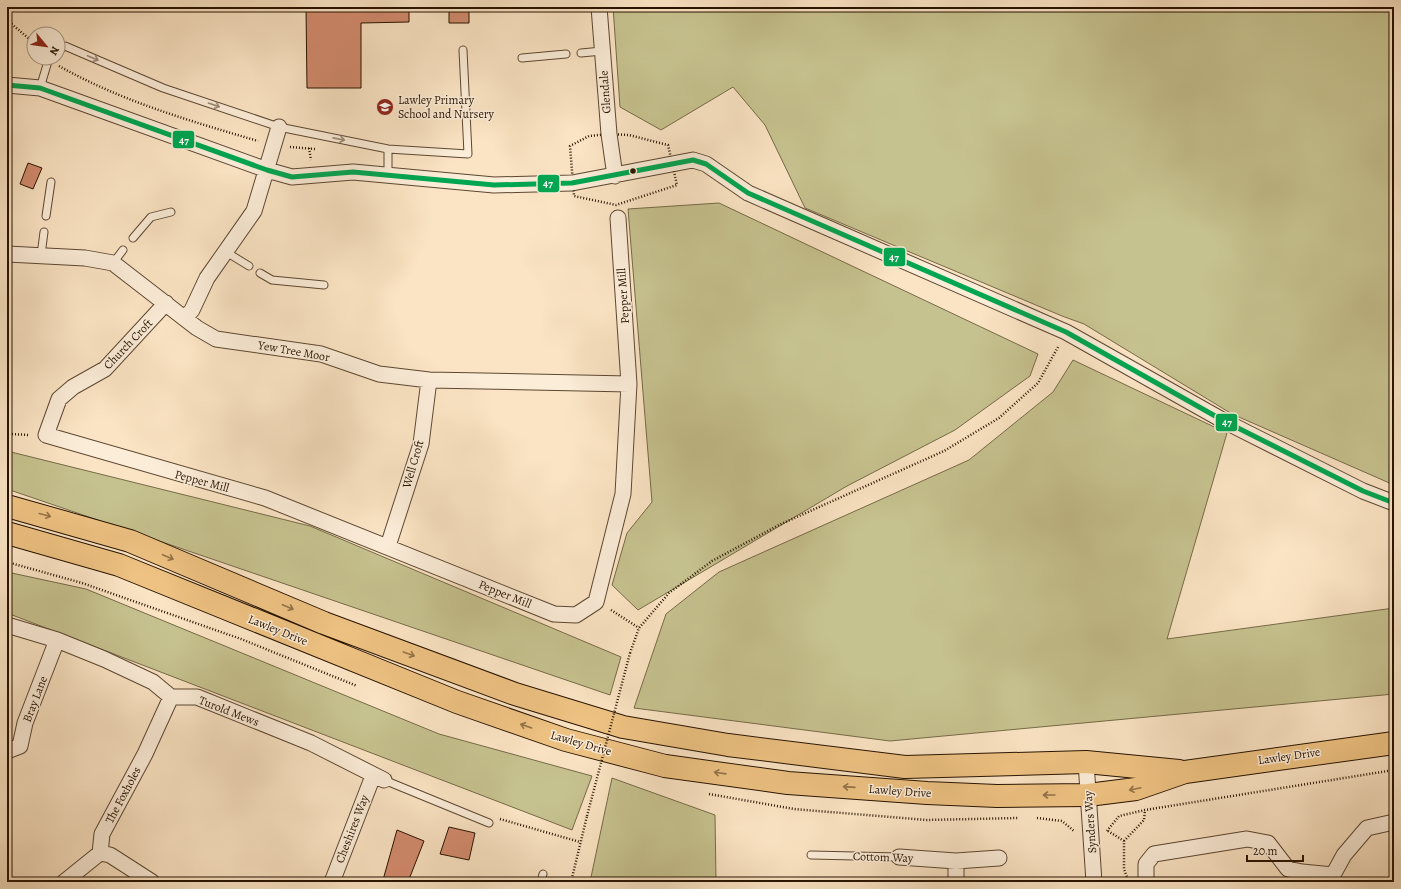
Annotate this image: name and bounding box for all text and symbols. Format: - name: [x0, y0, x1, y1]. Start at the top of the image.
- north arrow: [26, 26, 66, 66]
- text: N: [46, 43, 63, 58]
- one-way arrow: [86, 55, 98, 62]
- street label: Glendale: [596, 70, 614, 114]
- place label: Lawley Primary School and Nursery: [398, 92, 495, 122]
- school or university icon: Lawley Primary School and Nursery: [375, 97, 395, 117]
- one-way arrow: [207, 102, 220, 109]
- line badge: 47: [172, 130, 195, 149]
- text: 47: [179, 133, 189, 148]
- one-way arrow: [332, 135, 345, 143]
- unlabelled marker: [628, 166, 638, 176]
- line badge: 47: [537, 174, 560, 193]
- text: 47: [543, 176, 553, 191]
- line badge: 47: [883, 247, 906, 267]
- text: 47: [889, 250, 899, 265]
- street label: Pepper Mill: [613, 268, 633, 324]
- street label: Church Croft: [100, 315, 156, 373]
- street label: Yew Tree Moor: [256, 337, 331, 365]
- line badge: 47: [1215, 413, 1238, 432]
- text: 47: [1222, 415, 1232, 430]
- street label: Well Croft: [398, 438, 428, 491]
- street label: Pepper Mill: [173, 466, 231, 496]
- one-way arrow: [38, 512, 51, 519]
- one-way arrow: [161, 554, 173, 561]
- street label: Pepper Mill: [476, 576, 534, 612]
- one-way arrow: [281, 604, 293, 612]
- street label: Lawley Drive: [246, 611, 310, 649]
- one-way arrow: [402, 651, 414, 659]
- street label: Bray Lane: [19, 674, 51, 724]
- street label: Turold Mews: [197, 692, 262, 730]
- one-way arrow: [521, 722, 533, 730]
- street label: Lawley Drive: [549, 727, 613, 759]
- street label: Lawley Drive: [1257, 744, 1321, 768]
- street label: The Foxholes: [101, 764, 145, 826]
- one-way arrow: [714, 769, 727, 777]
- street label: Lawley Drive: [868, 781, 932, 801]
- one-way arrow: [843, 784, 856, 791]
- one-way arrow: [1128, 785, 1141, 793]
- street label: Synders Way: [1080, 790, 1100, 854]
- one-way arrow: [1043, 791, 1056, 799]
- street label: Cheshires Way: [332, 792, 373, 865]
- scale bar: [1247, 837, 1303, 863]
- text: 20 m: [1253, 843, 1277, 859]
- street label: Cottom Way: [853, 848, 914, 866]

